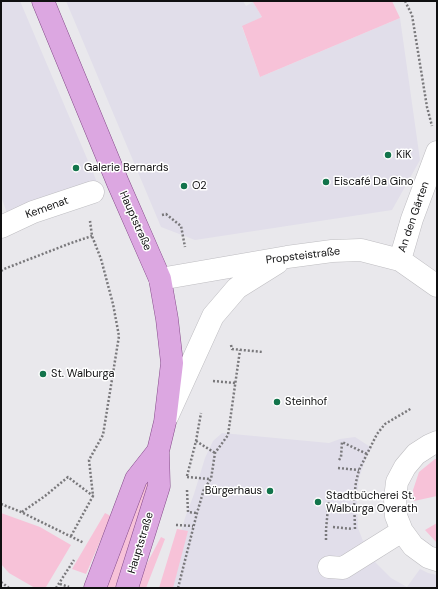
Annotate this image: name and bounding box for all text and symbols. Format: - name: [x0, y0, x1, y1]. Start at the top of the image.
- place label: KiK: [396, 148, 411, 162]
- marker: KiK: [383, 150, 393, 160]
- place label: Galerie Bernards: [84, 161, 168, 175]
- marker: Galerie Bernards: [71, 163, 81, 173]
- place label: Eiscafé Da Gino: [334, 175, 414, 189]
- marker: Eiscafé Da Gino: [321, 177, 331, 187]
- place label: O2: [192, 179, 207, 193]
- street label: An den Gärten: [396, 180, 432, 254]
- marker: O2: [179, 181, 189, 191]
- street label: Hauptstraße: [116, 189, 154, 253]
- street label: Kemenat: [24, 194, 70, 222]
- street label: Propsteistraße: [265, 245, 341, 267]
- place label: St. Walburga: [51, 367, 115, 381]
- marker: St. Walburga: [38, 369, 48, 379]
- place label: Steinhof: [285, 395, 327, 409]
- marker: Steinhof: [272, 397, 282, 407]
- place label: Bürgerhaus: [205, 484, 262, 498]
- marker: Bürgerhaus: [265, 486, 275, 496]
- place label: Stadtbücherei St. Walburga Overath: [326, 489, 418, 515]
- marker: Stadtbücherei St. Walburga Overath: [313, 497, 323, 507]
- street label: Hauptstraße: [125, 511, 157, 575]

